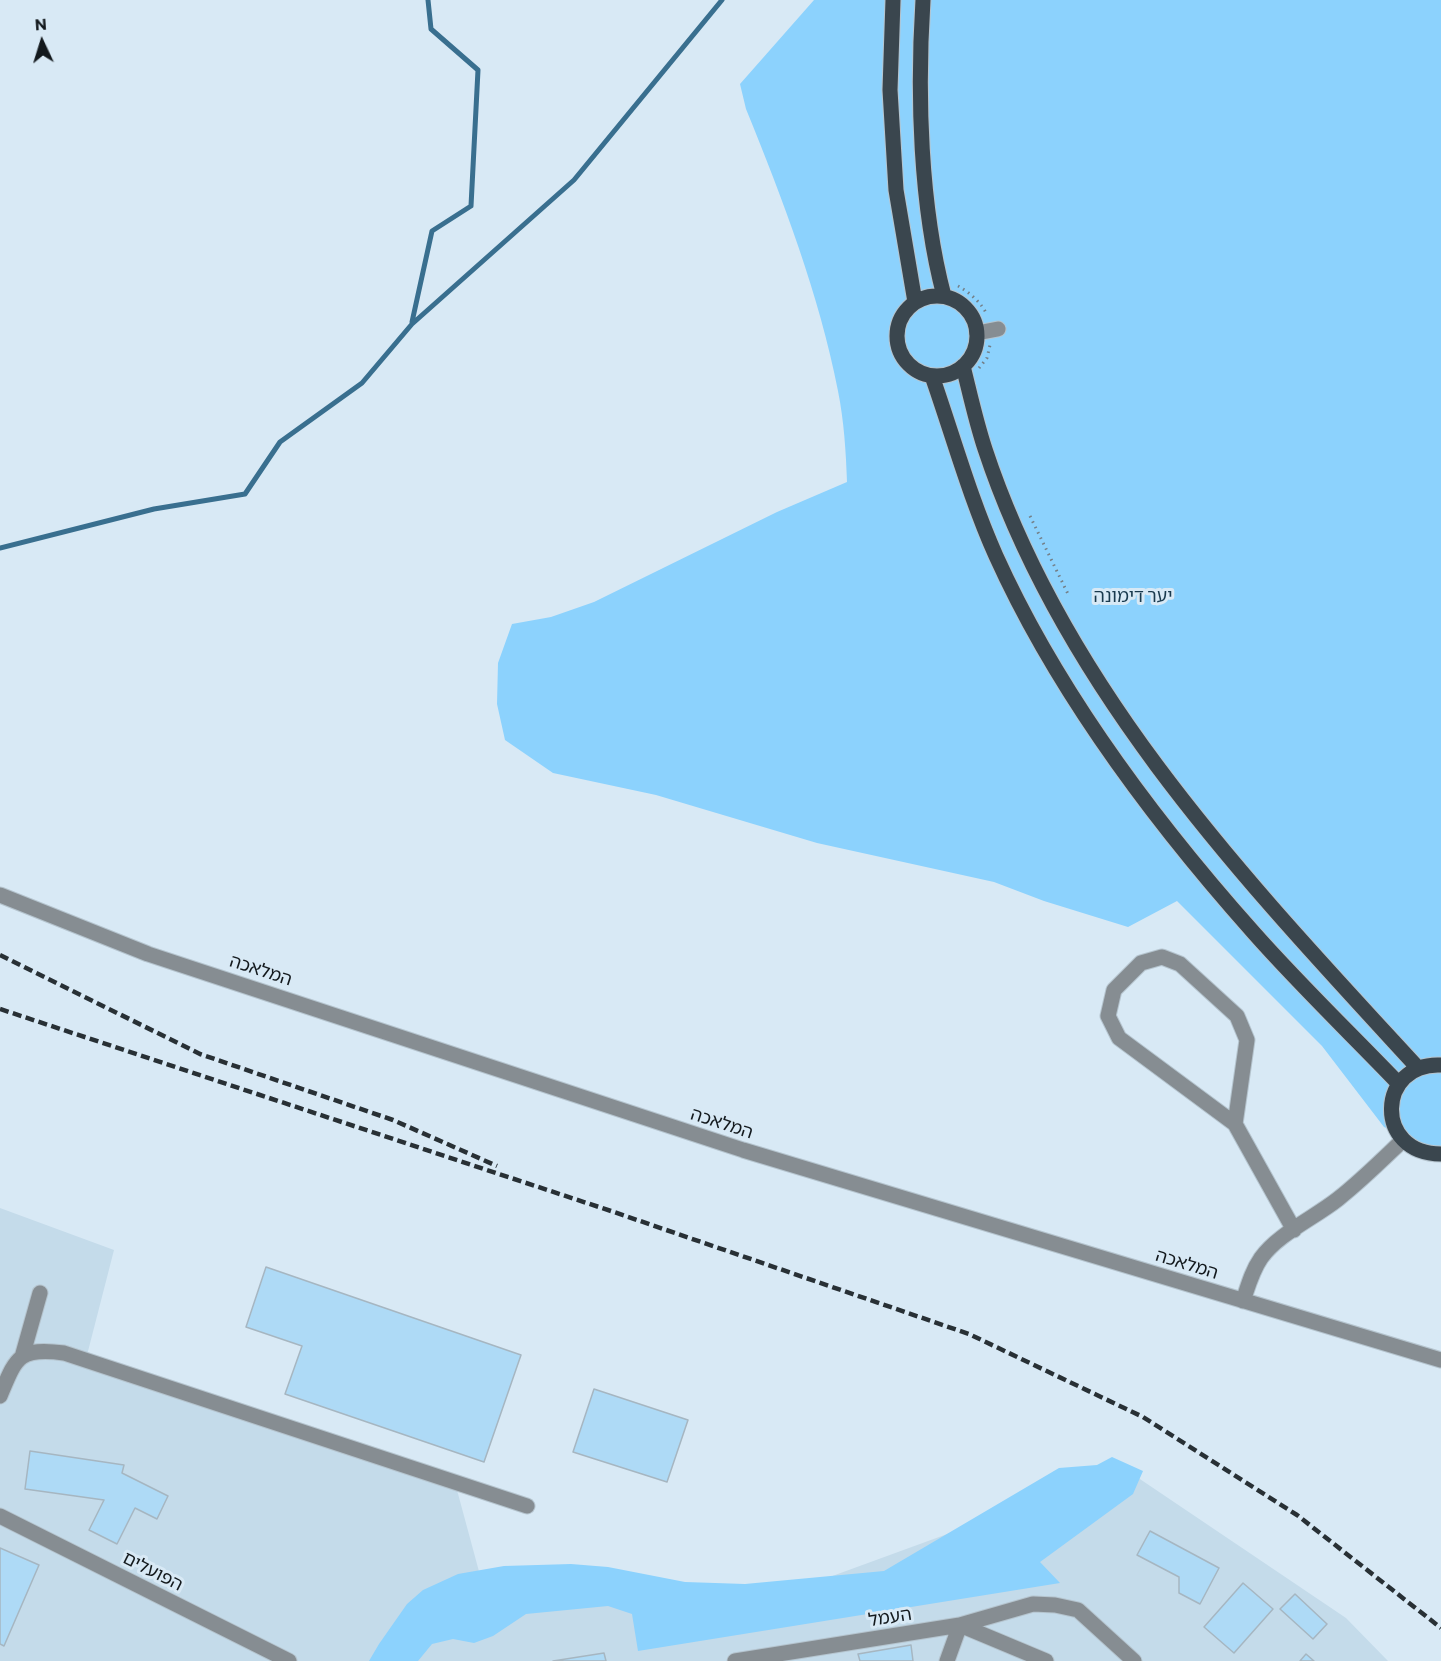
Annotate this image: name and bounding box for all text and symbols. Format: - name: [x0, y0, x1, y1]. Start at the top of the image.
- north arrow: [12, 12, 72, 72]
- text: N: [34, 14, 47, 33]
- park label: יער דימונה: [1093, 585, 1173, 607]
- street label: המלאכה: [227, 950, 295, 990]
- street label: המלאכה: [688, 1103, 756, 1143]
- street label: המלאכה: [1153, 1244, 1221, 1284]
- street label: הפועלים: [119, 1547, 187, 1595]
- street label: העמל: [867, 1603, 913, 1631]

